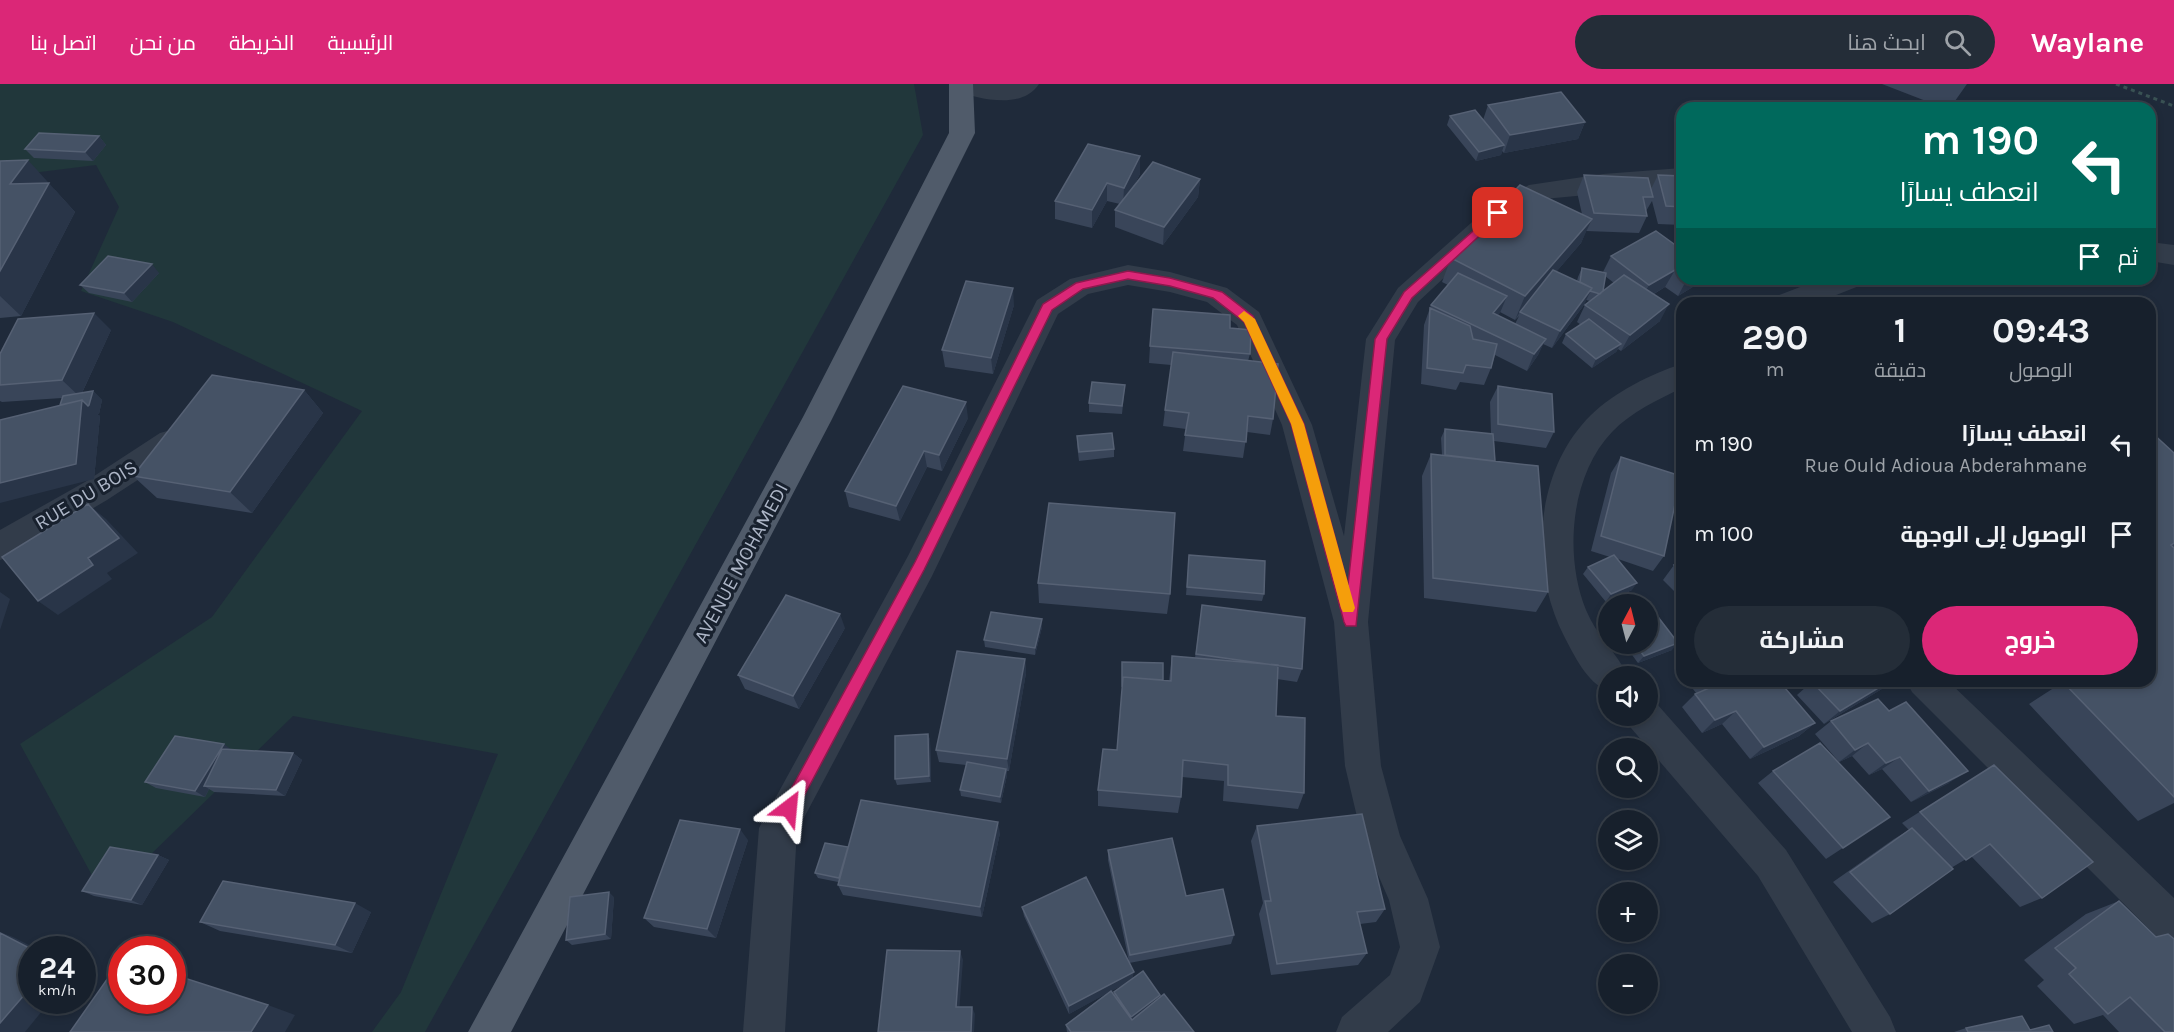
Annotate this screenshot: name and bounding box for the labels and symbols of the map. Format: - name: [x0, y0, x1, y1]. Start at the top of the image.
- pin: [1472, 187, 1523, 238]
- street label: RUE DU BOIS: [31, 455, 141, 535]
- street label: AVENUE MOHAMEDI: [689, 479, 793, 647]
- north arrow: [1598, 594, 1658, 654]
- position arrow: [757, 776, 821, 840]
- speed limit sign: 30: [108, 936, 186, 1014]

